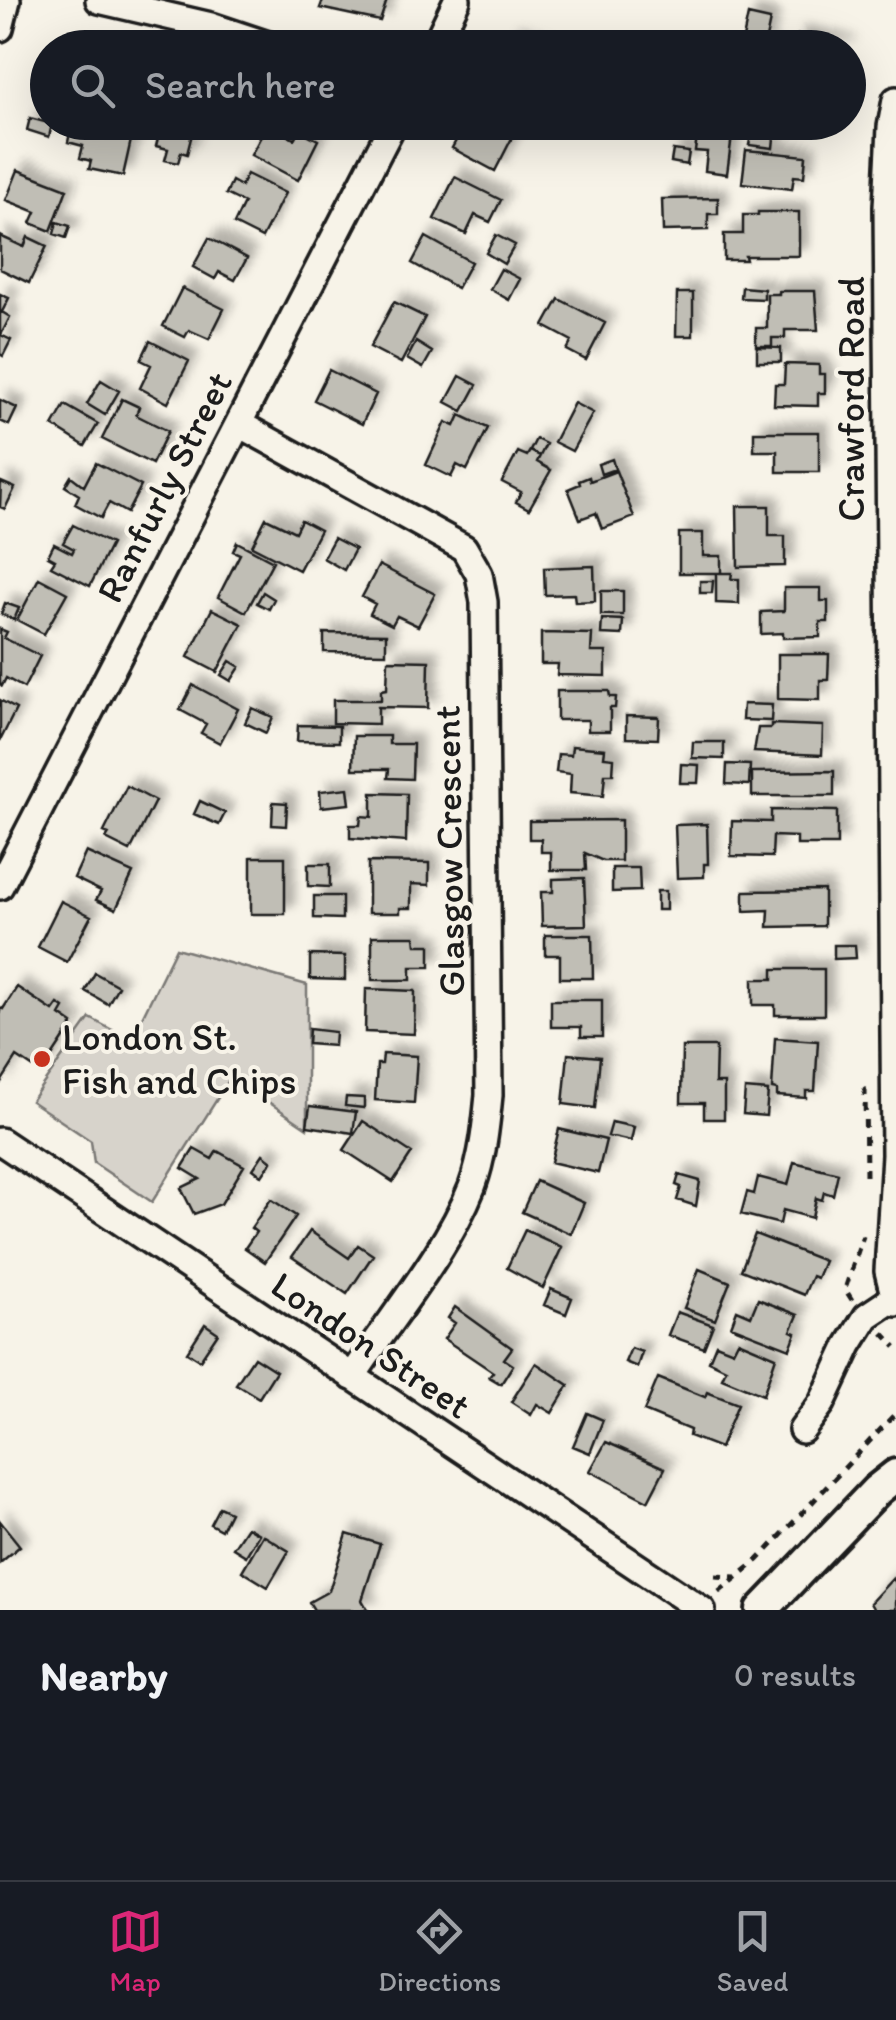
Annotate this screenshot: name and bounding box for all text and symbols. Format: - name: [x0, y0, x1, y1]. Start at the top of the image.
- search box: [30, 30, 866, 140]
- icon: search: [65, 58, 120, 113]
- text: Search here: [145, 62, 336, 108]
- street label: Crawford Road: [828, 276, 874, 522]
- street label: Ranfurly Street: [86, 364, 242, 610]
- street label: Glasgow Crescent: [423, 705, 475, 997]
- place label: London St. Fish and Chips: [62, 1014, 296, 1104]
- marker: London St. Fish and Chips: [31, 1048, 53, 1070]
- street label: London Street: [263, 1261, 479, 1429]
- text: Nearby: [40, 1650, 167, 1701]
- text: 0 results: [734, 1656, 856, 1694]
- tab: Map: [108, 1904, 163, 1998]
- tab: Directions: [378, 1904, 501, 1998]
- tab: Saved: [717, 1904, 788, 1998]

